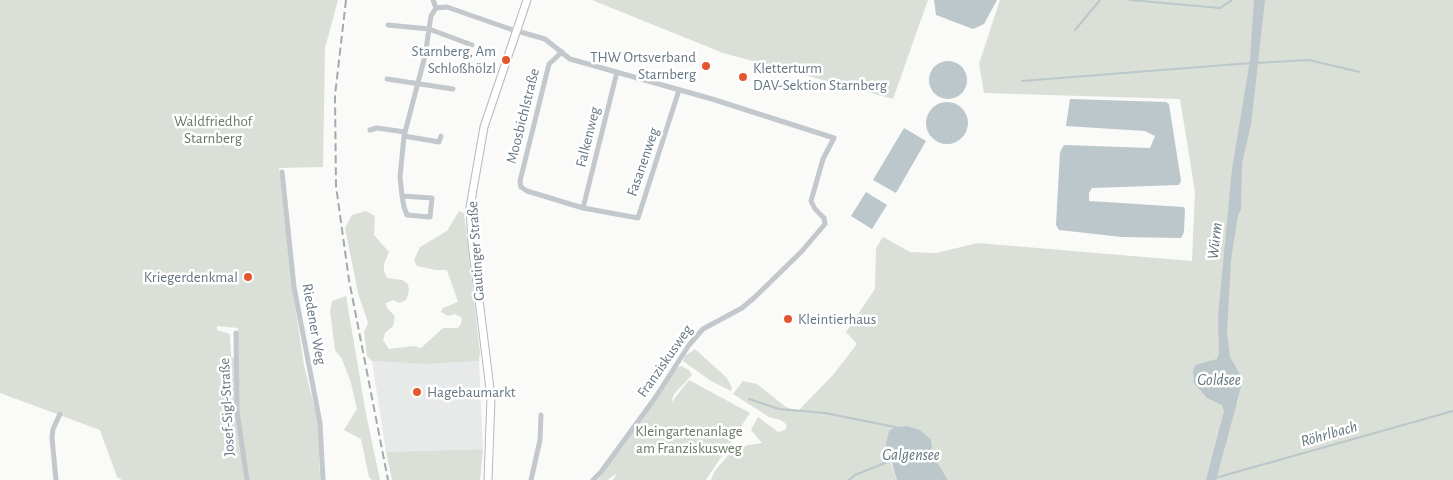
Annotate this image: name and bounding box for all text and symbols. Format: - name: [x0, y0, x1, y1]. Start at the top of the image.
- place label: Starnberg, Am Schloßhölzl: [412, 42, 496, 77]
- place label: THW Ortsverband Starnberg: [590, 48, 696, 83]
- marker: Starnberg, Am Schloßhölzl: [500, 54, 512, 66]
- place label: Kletterturm DAV-Sektion Starnberg: [753, 59, 887, 94]
- marker: THW Ortsverband Starnberg: [700, 60, 712, 72]
- street label: Moosbichlstraße: [502, 66, 544, 166]
- marker: Kletterturm DAV-Sektion Starnberg: [737, 71, 749, 83]
- street label: Falkenweg: [572, 105, 604, 169]
- park label: Waldfriedhof Starnberg: [174, 112, 252, 147]
- street label: Fasanenweg: [623, 125, 663, 199]
- street label: Gautinger Straße: [464, 201, 488, 301]
- water label: Würm: [1203, 221, 1227, 261]
- place label: Kriegerdenkmal: [144, 268, 238, 286]
- marker: Kriegerdenkmal: [242, 271, 254, 283]
- street label: Riedener Weg: [298, 282, 330, 366]
- place label: Kleintierhaus: [798, 310, 876, 328]
- marker: Kleintierhaus: [782, 313, 794, 325]
- street label: Franziskusweg: [633, 321, 697, 401]
- street label: Josef-Sigl-Straße: [215, 357, 239, 457]
- water label: Goldsee: [1197, 370, 1241, 390]
- place label: Hagebaumarkt: [427, 383, 516, 401]
- marker: Hagebaumarkt: [411, 386, 423, 398]
- water label: Röhrlbach: [1298, 417, 1360, 451]
- park label: Kleingartenanlage am Franziskusweg: [635, 422, 743, 457]
- water label: Galgensee: [882, 445, 940, 465]

